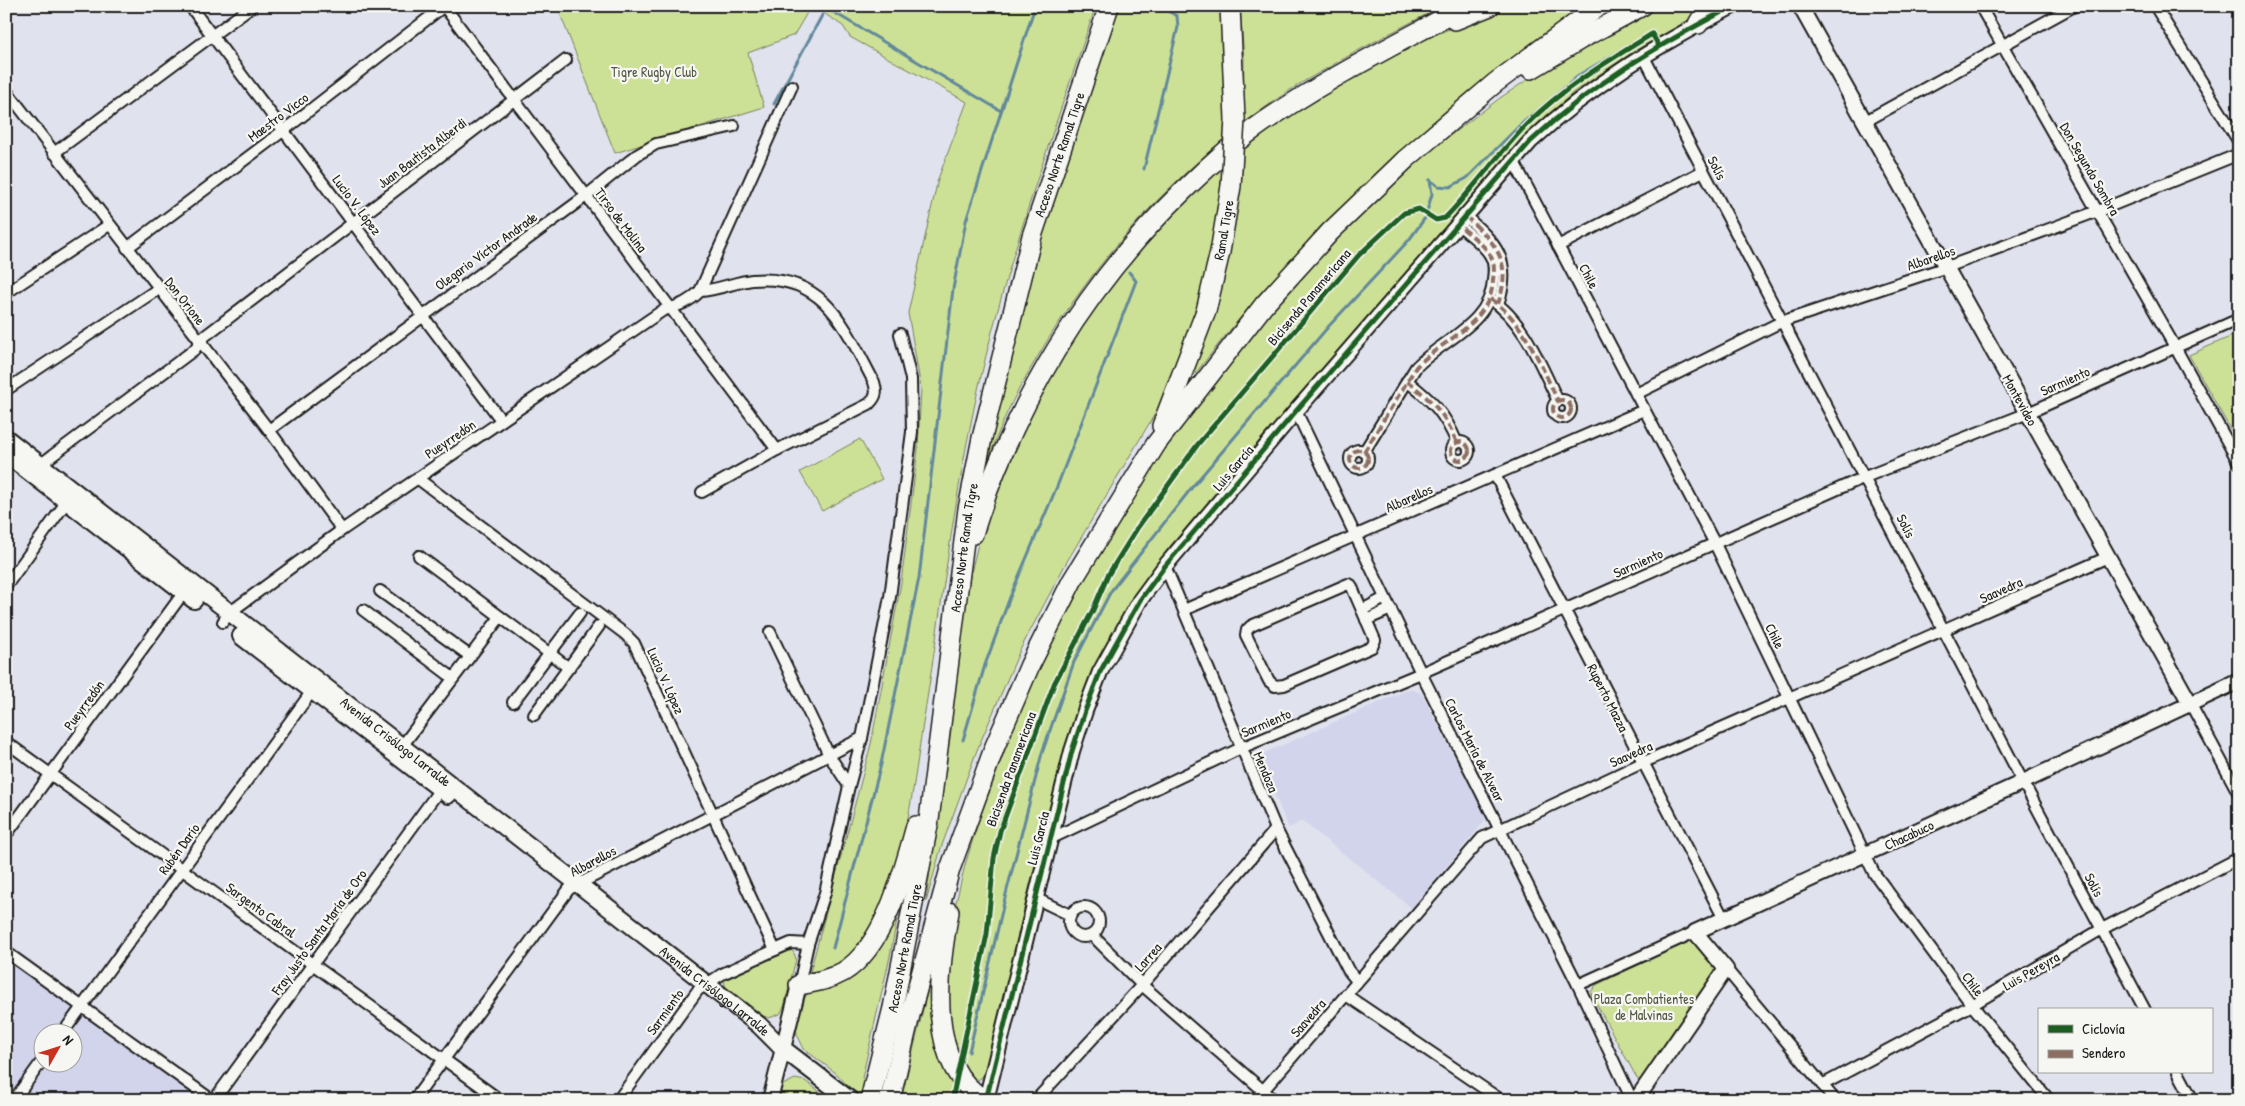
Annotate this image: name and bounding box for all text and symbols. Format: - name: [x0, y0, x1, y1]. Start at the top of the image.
- park label: Tigre Rugby Club: [611, 62, 697, 82]
- street label: Maestro Vicco: [243, 87, 312, 146]
- street label: Acceso Norte Ramal Tigre: [1029, 89, 1089, 219]
- street label: Juan Bautista Alberdi: [373, 113, 470, 192]
- street label: Don Segundo Sombra: [2055, 119, 2125, 220]
- street label: Solís: [1703, 153, 1731, 183]
- street label: Lucio V. López: [328, 171, 386, 239]
- street label: Tirso de Molina: [591, 184, 652, 256]
- street label: Ramal Tigre: [1208, 198, 1238, 262]
- street label: Olegario Víctor Andrade: [431, 207, 542, 295]
- street label: Albarellos: [1904, 240, 1957, 275]
- street label: Bicisenda Panamericana: [1263, 244, 1355, 349]
- street label: Chile: [1575, 260, 1604, 292]
- street label: Don Orione: [161, 273, 210, 329]
- street label: Sarmiento: [2037, 361, 2093, 400]
- street label: Montevideo: [1999, 371, 2043, 429]
- street label: Pueyrredón: [421, 415, 479, 463]
- street label: Luis García: [1208, 440, 1258, 495]
- street label: Albarellos: [1382, 479, 1435, 516]
- street label: Acceso Norte Ramal Tigre: [945, 481, 982, 613]
- street label: Solís: [1892, 511, 1920, 541]
- street label: Sarmiento: [1610, 543, 1666, 582]
- street label: Saavedra: [1976, 572, 2026, 607]
- street label: Chile: [1761, 620, 1790, 652]
- street label: Lucio V. López: [642, 645, 690, 717]
- street label: Ruperto Mazza: [1582, 661, 1634, 736]
- street label: Pueyrredón: [59, 676, 109, 734]
- street label: Avenida Crisólogo Larralde: [337, 692, 455, 791]
- street label: Carlos María de Alvear: [1441, 694, 1510, 806]
- street label: Sarmiento: [1238, 703, 1294, 742]
- street label: Bicisenda Panamericana: [981, 708, 1040, 829]
- street label: Saavedra: [1606, 736, 1656, 771]
- street label: Mendoza: [1249, 748, 1284, 796]
- street label: Luis García: [1022, 809, 1053, 866]
- street label: Chacabuco: [1881, 815, 1937, 854]
- street label: Rubén Darío: [154, 819, 204, 878]
- street label: Albarellos: [566, 840, 619, 881]
- street label: Fray Justo Santa María de Oro: [266, 865, 372, 1000]
- street label: Solís: [2080, 870, 2109, 900]
- street label: Sargento Cabral: [222, 878, 301, 943]
- street label: Acceso Norte Ramal Tigre: [882, 882, 926, 1014]
- street label: Larrea: [1130, 938, 1166, 975]
- street label: Avenida Crisólogo Larralde: [656, 941, 775, 1040]
- street label: Luis Pereyra: [1999, 946, 2064, 995]
- street label: Chile: [1958, 968, 1989, 1000]
- street label: Sarmiento: [642, 985, 688, 1038]
- park label: Plaza Combatientes de Malvinas: [1594, 989, 1694, 1024]
- street label: Saavedra: [1286, 994, 1330, 1041]
- legend: [2038, 1008, 2212, 1074]
- text: Ciclovía: [2082, 1018, 2125, 1039]
- north arrow: [32, 1024, 82, 1074]
- text: N: [59, 1031, 79, 1049]
- text: Sendero: [2082, 1042, 2125, 1063]

